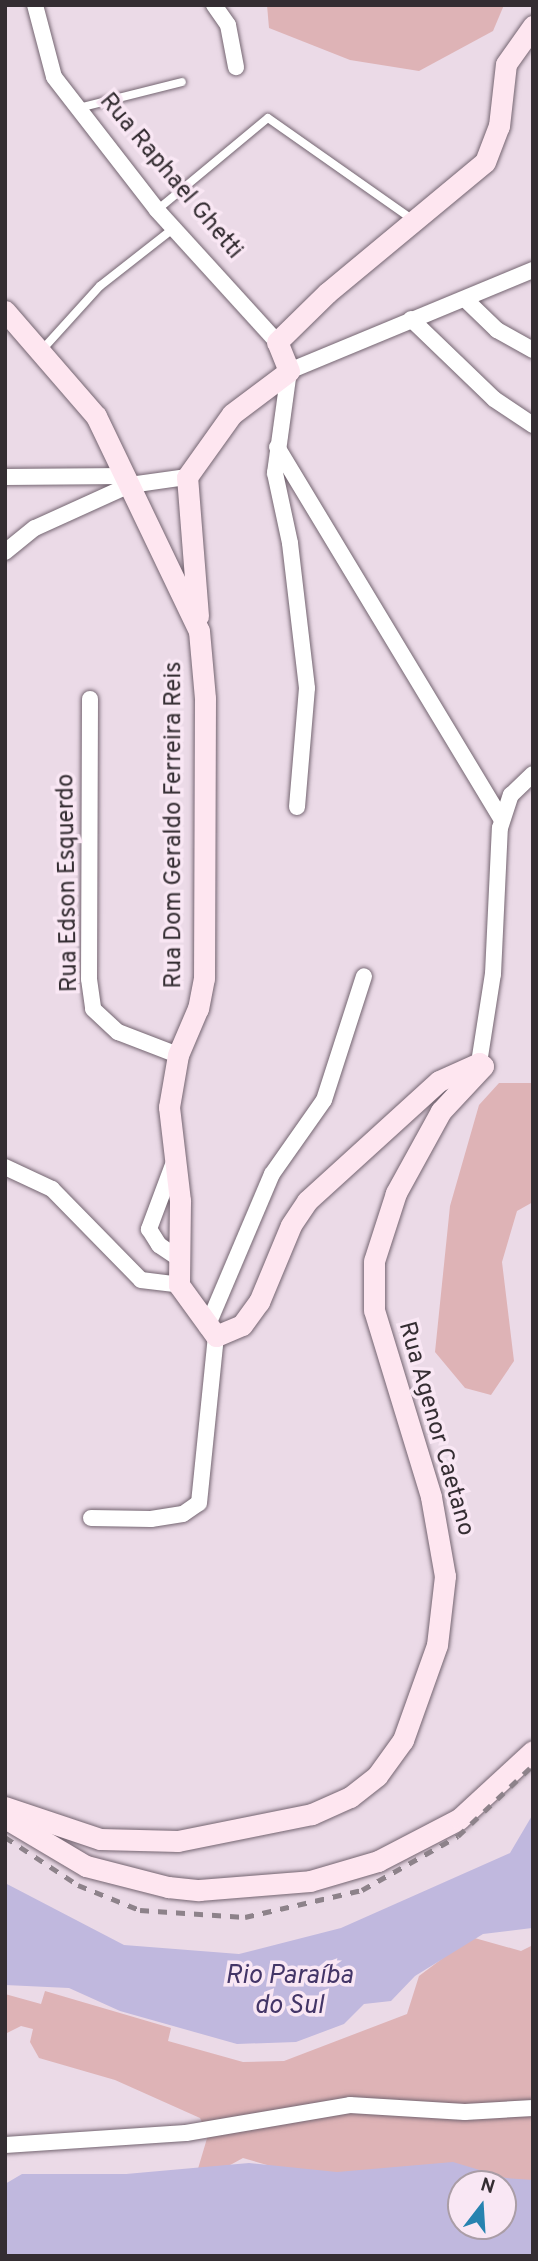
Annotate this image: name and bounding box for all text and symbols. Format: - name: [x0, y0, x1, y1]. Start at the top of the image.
- street label: Rua Raphael Ghetti: [92, 88, 248, 266]
- street label: Rua Dom Geraldo Ferreira Reis: [161, 661, 189, 989]
- street label: Rua Edson Esquerdo: [53, 773, 85, 993]
- street label: Rua Agenor Caetano: [390, 1318, 480, 1540]
- water label: Rio Paraíba do Sul: [225, 1961, 353, 2022]
- north arrow: [447, 2170, 517, 2240]
- text: N: [478, 2173, 498, 2200]

